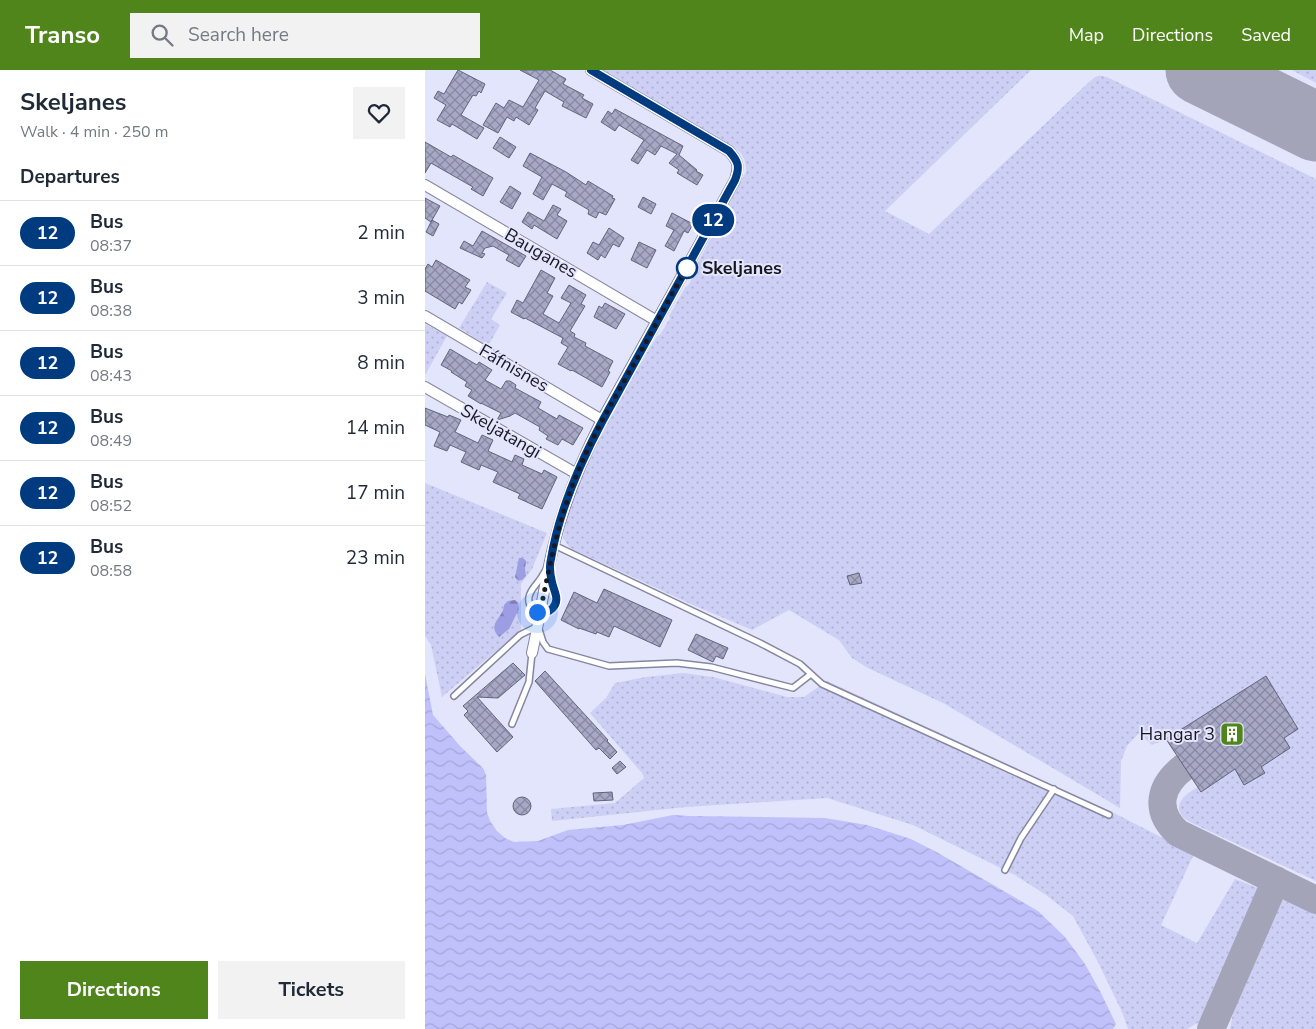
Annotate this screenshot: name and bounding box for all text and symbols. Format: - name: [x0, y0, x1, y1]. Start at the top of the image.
- search box: [130, 13, 480, 58]
- text: Transo: [25, 19, 100, 51]
- icon: search: [148, 21, 176, 49]
- text: Search here: [188, 22, 289, 48]
- text: Map: [1069, 23, 1104, 47]
- text: Directions: [1132, 23, 1213, 47]
- text: Saved: [1241, 23, 1291, 47]
- text: Skeljanes: [20, 86, 127, 118]
- button: heart: [353, 87, 405, 139]
- text: Walk · 4 min · 250 m: [20, 121, 168, 143]
- text: Departures: [20, 164, 120, 190]
- line badge: 12: [691, 204, 735, 236]
- text: 12: [702, 208, 724, 232]
- text: Bus: [90, 209, 123, 235]
- text: 2 min: [357, 220, 405, 246]
- text: 12: [37, 221, 58, 245]
- street label: Bauganes: [500, 223, 582, 283]
- text: 08:37: [90, 235, 132, 257]
- place label: Skeljanes: [702, 256, 782, 280]
- marker: Skeljanes: [676, 257, 698, 279]
- text: Bus: [90, 274, 123, 300]
- text: 3 min: [357, 285, 405, 311]
- text: 12: [37, 286, 58, 310]
- text: 08:38: [90, 300, 132, 322]
- street label: Fáfnisnes: [475, 338, 553, 398]
- text: Bus: [90, 339, 123, 365]
- text: 8 min: [357, 350, 405, 376]
- text: 12: [37, 351, 58, 375]
- text: 08:43: [90, 365, 132, 387]
- street label: Skeljatangi: [456, 398, 546, 464]
- text: Bus: [90, 404, 123, 430]
- text: 14 min: [346, 415, 405, 441]
- text: 12: [37, 416, 58, 440]
- text: 08:49: [90, 430, 132, 452]
- text: Bus: [90, 469, 123, 495]
- text: 17 min: [346, 480, 405, 506]
- text: 12: [37, 481, 58, 505]
- text: 08:52: [90, 495, 132, 517]
- text: Bus: [90, 534, 123, 560]
- text: 23 min: [346, 545, 405, 571]
- text: 12: [37, 546, 58, 570]
- text: 08:58: [90, 560, 132, 582]
- your location: [525, 600, 550, 625]
- building icon: Hangar 3: [1219, 721, 1245, 747]
- place label: Hangar 3: [1140, 722, 1215, 746]
- button: Directions: [20, 961, 208, 1019]
- button: Tickets: [218, 961, 405, 1019]

